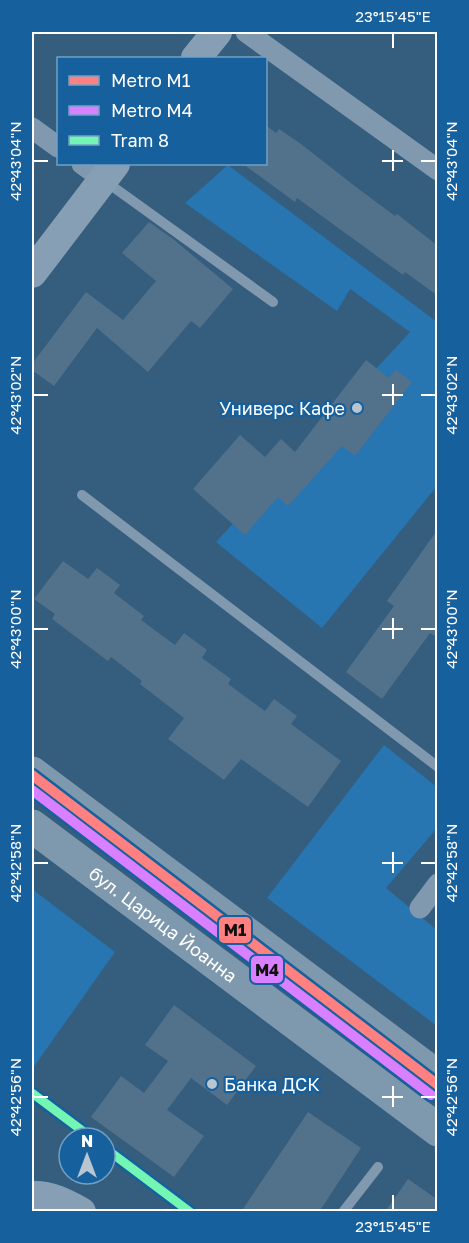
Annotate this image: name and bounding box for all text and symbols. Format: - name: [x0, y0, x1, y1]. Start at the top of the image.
- text: 23°15'45"E: [355, 7, 431, 25]
- legend: [57, 57, 267, 165]
- text: Metro M1: [111, 69, 191, 91]
- text: Metro M4: [111, 99, 193, 121]
- text: 42°43'04"N: [6, 121, 24, 201]
- text: 42°43'04"N: [442, 121, 460, 201]
- text: Tram 8: [111, 129, 169, 151]
- text: 42°43'02"N: [6, 356, 24, 434]
- text: 42°43'02"N: [442, 356, 460, 434]
- place label: Универс Кафе: [219, 397, 345, 419]
- marker: Универс Кафе: [350, 401, 364, 415]
- text: 42°43'00"N: [6, 589, 24, 669]
- text: 42°43'00"N: [442, 589, 460, 669]
- text: 42°42'58"N: [6, 824, 24, 902]
- text: 42°42'58"N: [442, 824, 460, 902]
- street label: бул. Царица Йоанна: [85, 862, 242, 987]
- line badge: M1: [218, 916, 252, 944]
- text: M1: [224, 920, 246, 940]
- line badge: M4: [250, 955, 284, 984]
- text: M4: [255, 960, 279, 980]
- text: 42°42'56"N: [6, 1058, 24, 1136]
- text: 42°42'56"N: [442, 1058, 460, 1136]
- place label: Банка ДСК: [224, 1073, 320, 1095]
- marker: Банка ДСК: [205, 1077, 219, 1091]
- north arrow: [57, 1126, 117, 1186]
- text: N: [81, 1131, 93, 1151]
- text: 23°15'45"E: [355, 1217, 431, 1235]

